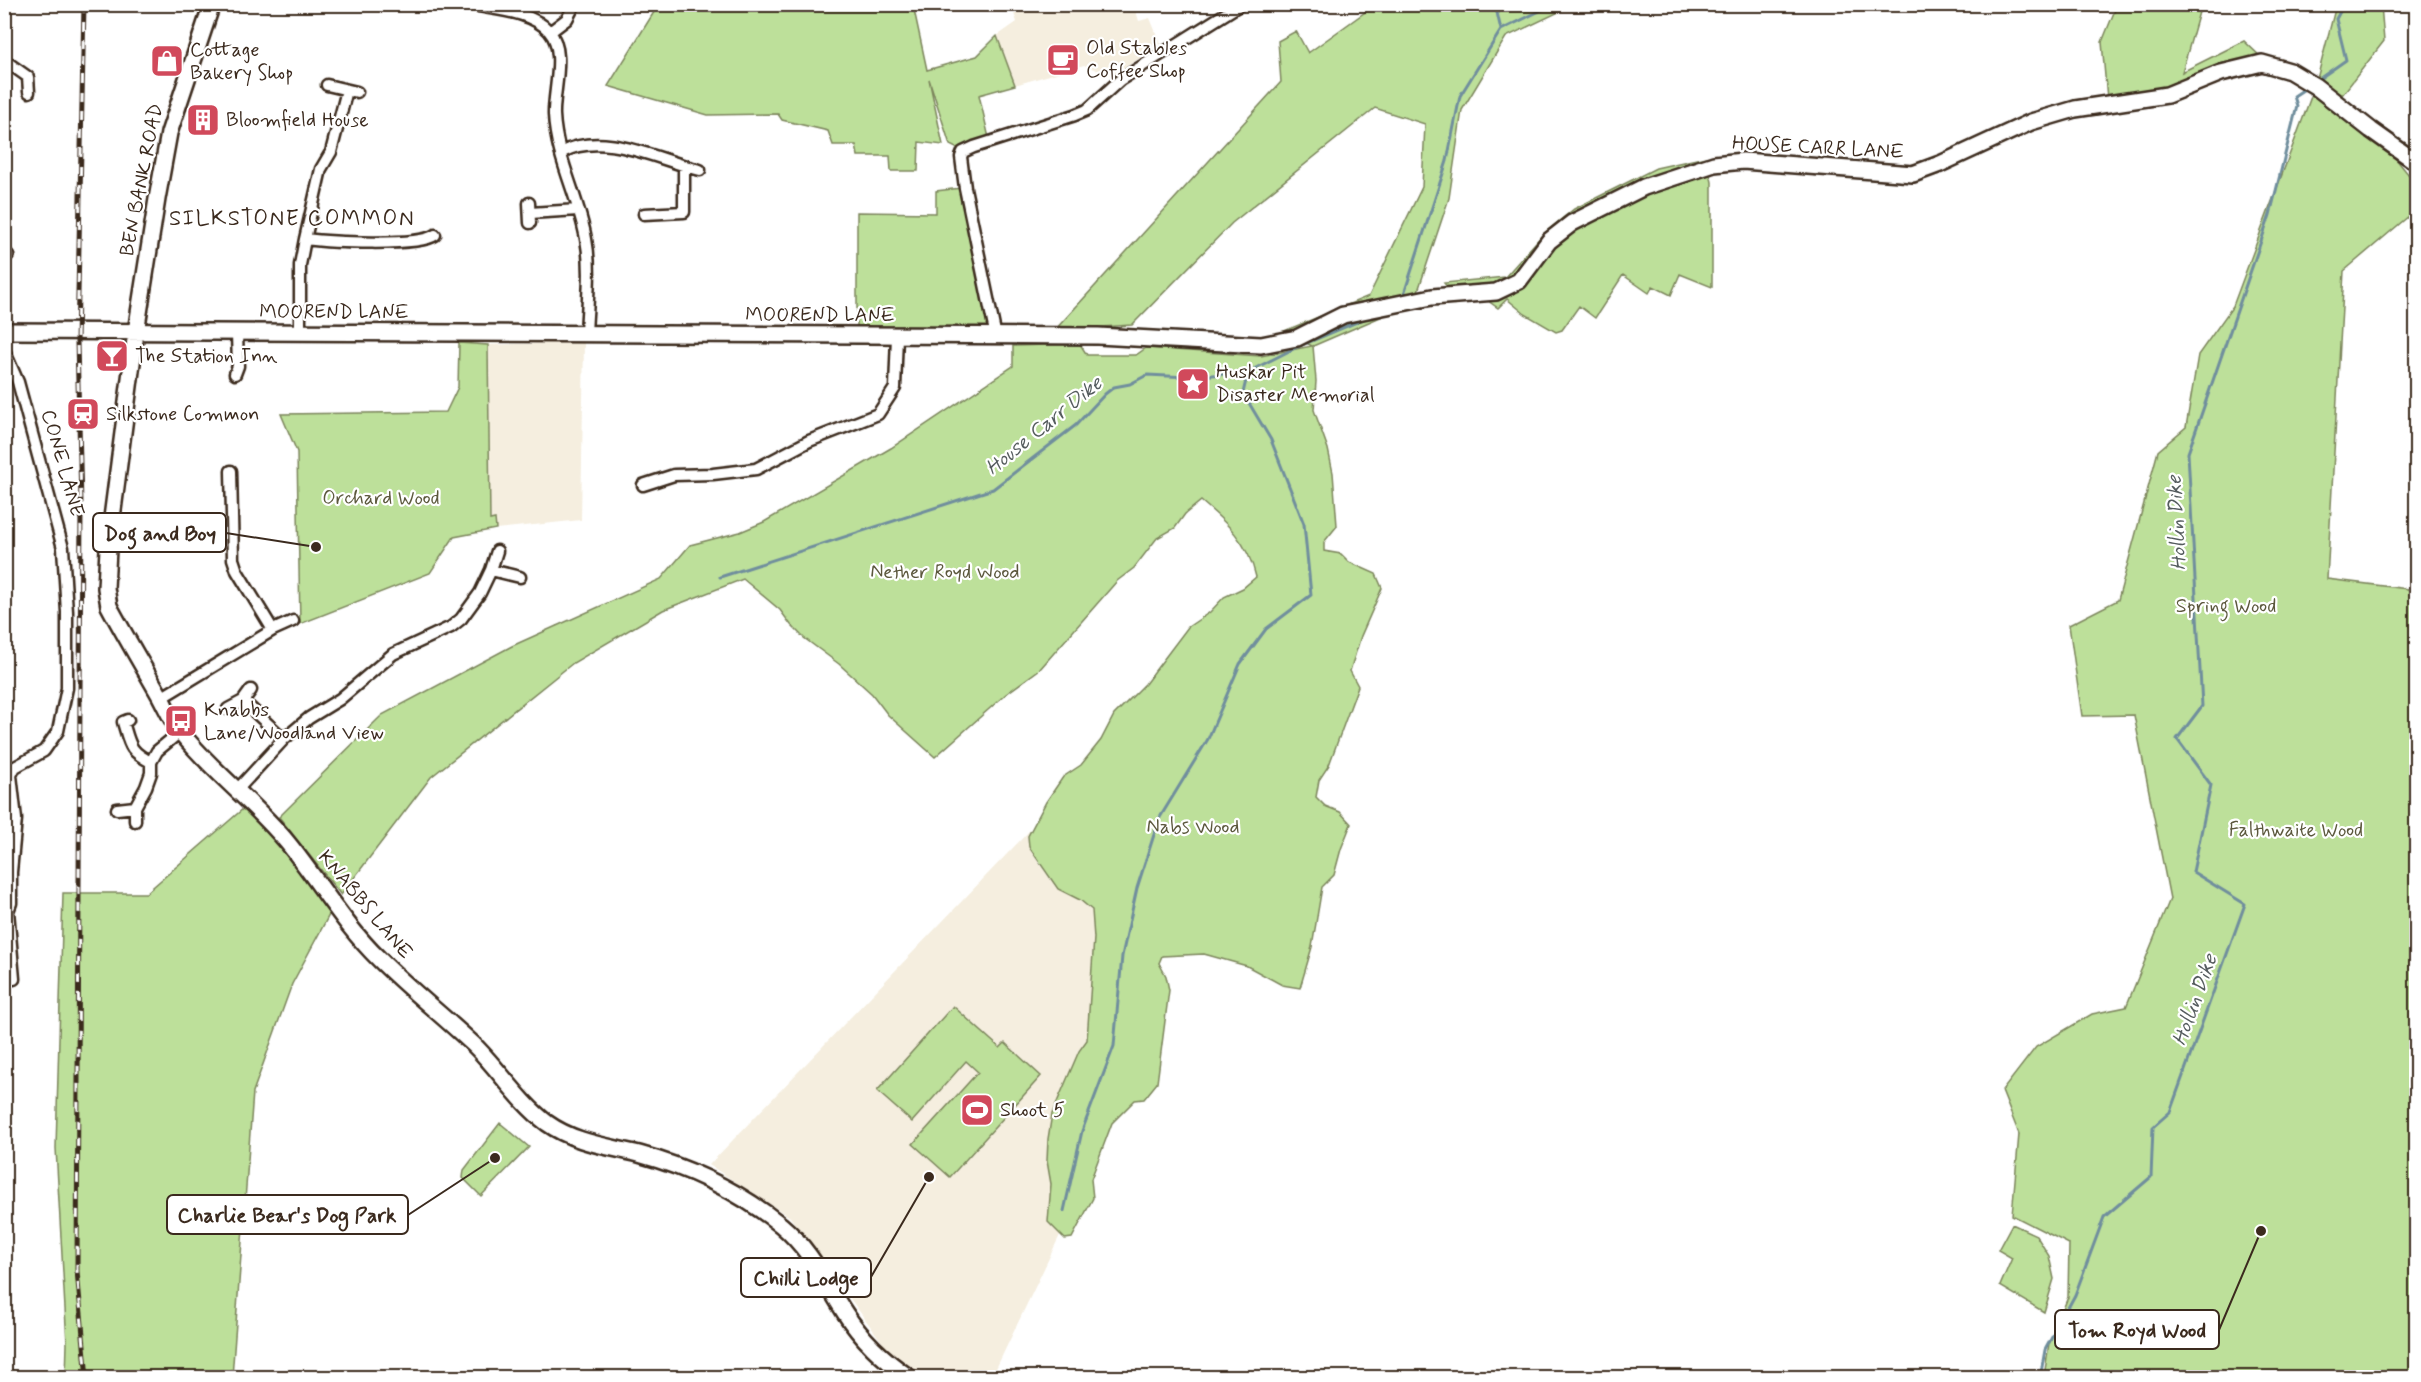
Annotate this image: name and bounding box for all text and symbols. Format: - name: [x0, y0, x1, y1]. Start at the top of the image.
- place label: Old Stables Coffee Shop: [1086, 35, 1187, 85]
- place label: Cottage Bakery Shop: [190, 37, 293, 87]
- cafe icon: Old Stables Coffee Shop: [1045, 42, 1081, 78]
- shop icon: Cottage Bakery Shop: [149, 43, 185, 79]
- street label: BEN BANK ROAD: [114, 101, 170, 259]
- building icon: Bloomfield House: [185, 102, 221, 138]
- place label: Bloomfield House: [226, 107, 369, 134]
- street label: HOUSE CARR LANE: [1731, 130, 1905, 166]
- district label: SILKSTONE COMMON: [169, 205, 415, 233]
- street label: MOOREND LANE: [259, 299, 409, 326]
- street label: MOOREND LANE: [745, 302, 895, 329]
- bar icon: The Station Inn: [94, 338, 130, 374]
- place label: The Station Inn: [135, 343, 278, 370]
- place label: Huskar Pit Disaster Memorial: [1216, 359, 1375, 409]
- place icon: Huskar Pit Disaster Memorial: [1175, 366, 1211, 402]
- water label: House Carr Dike: [980, 369, 1110, 482]
- station icon: Silkstone Common: [65, 396, 101, 432]
- place label: Silkstone Common: [106, 401, 259, 428]
- street label: CONE LANE: [34, 406, 90, 520]
- water label: Hollin Dike: [2160, 473, 2193, 571]
- park label: Orchard Wood: [322, 485, 440, 512]
- callout: Dog and Boy: [93, 513, 226, 552]
- text: Dog and Boy: [104, 520, 216, 550]
- park label: Nether Royd Wood: [870, 559, 1020, 586]
- park label: Spring Wood: [2176, 593, 2276, 622]
- place label: Knabbs Lane/Woodland View: [204, 697, 384, 747]
- bus stop icon: Knabbs Lane/Woodland View: [163, 703, 199, 739]
- park label: Nabs Wood: [1146, 814, 1240, 841]
- park label: Falthwaite Wood: [2229, 817, 2363, 844]
- street label: KNABBS LANE: [311, 845, 419, 965]
- water label: Hollin Dike: [2166, 949, 2225, 1049]
- sports icon: Shoot 5: [959, 1092, 995, 1128]
- place label: Shoot 5: [1000, 1097, 1065, 1124]
- callout: Charlie Bear's Dog Park: [167, 1195, 408, 1234]
- text: Charlie Bear's Dog Park: [178, 1202, 397, 1232]
- callout: Chilli Lodge: [741, 1258, 871, 1297]
- text: Chilli Lodge: [753, 1265, 859, 1295]
- callout: Tom Royd Wood: [2055, 1310, 2219, 1349]
- text: Tom Royd Wood: [2068, 1317, 2206, 1345]

